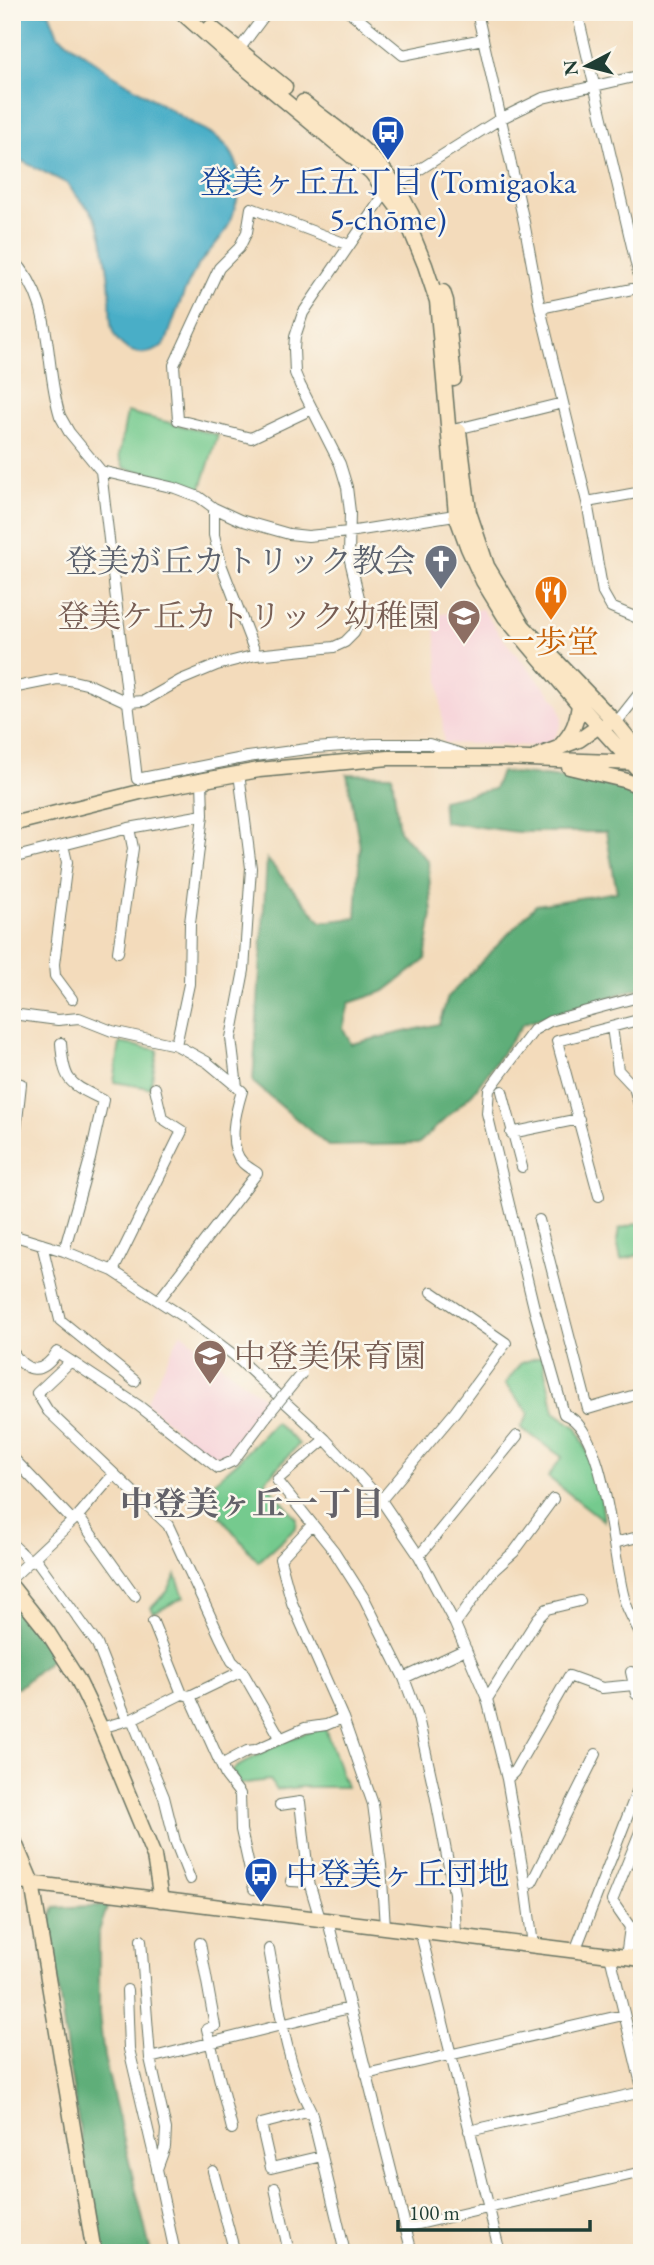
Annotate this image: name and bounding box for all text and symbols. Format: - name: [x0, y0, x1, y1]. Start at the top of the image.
- north arrow: [552, 32, 622, 102]
- text: N: [557, 58, 584, 77]
- bus stop icon: 登美ヶ丘五丁目 (Tomigaoka 5-chōme): [369, 113, 407, 162]
- place label: 登美ヶ丘五丁目 (Tomigaoka 5-chōme): [200, 161, 577, 240]
- place label: 登美が丘カトリック教会: [65, 540, 416, 582]
- church icon: 登美が丘カトリック教会: [422, 542, 460, 591]
- restaurant icon: 一歩堂: [532, 573, 570, 622]
- place label: 登美ケ丘カトリック幼稚園: [57, 595, 440, 637]
- school or university icon: 登美ケ丘カトリック幼稚園: [445, 597, 483, 646]
- place label: 一歩堂: [503, 621, 599, 663]
- place label: 中登美保育園: [234, 1335, 426, 1377]
- school or university icon: 中登美保育園: [191, 1337, 229, 1386]
- district label: 中登美ヶ丘一丁目: [120, 1482, 384, 1525]
- place label: 中登美ヶ丘団地: [286, 1853, 510, 1895]
- bus stop icon: 中登美ヶ丘団地: [242, 1855, 280, 1904]
- scale bar: [398, 2188, 591, 2232]
- text: 100 m: [409, 2199, 460, 2226]

